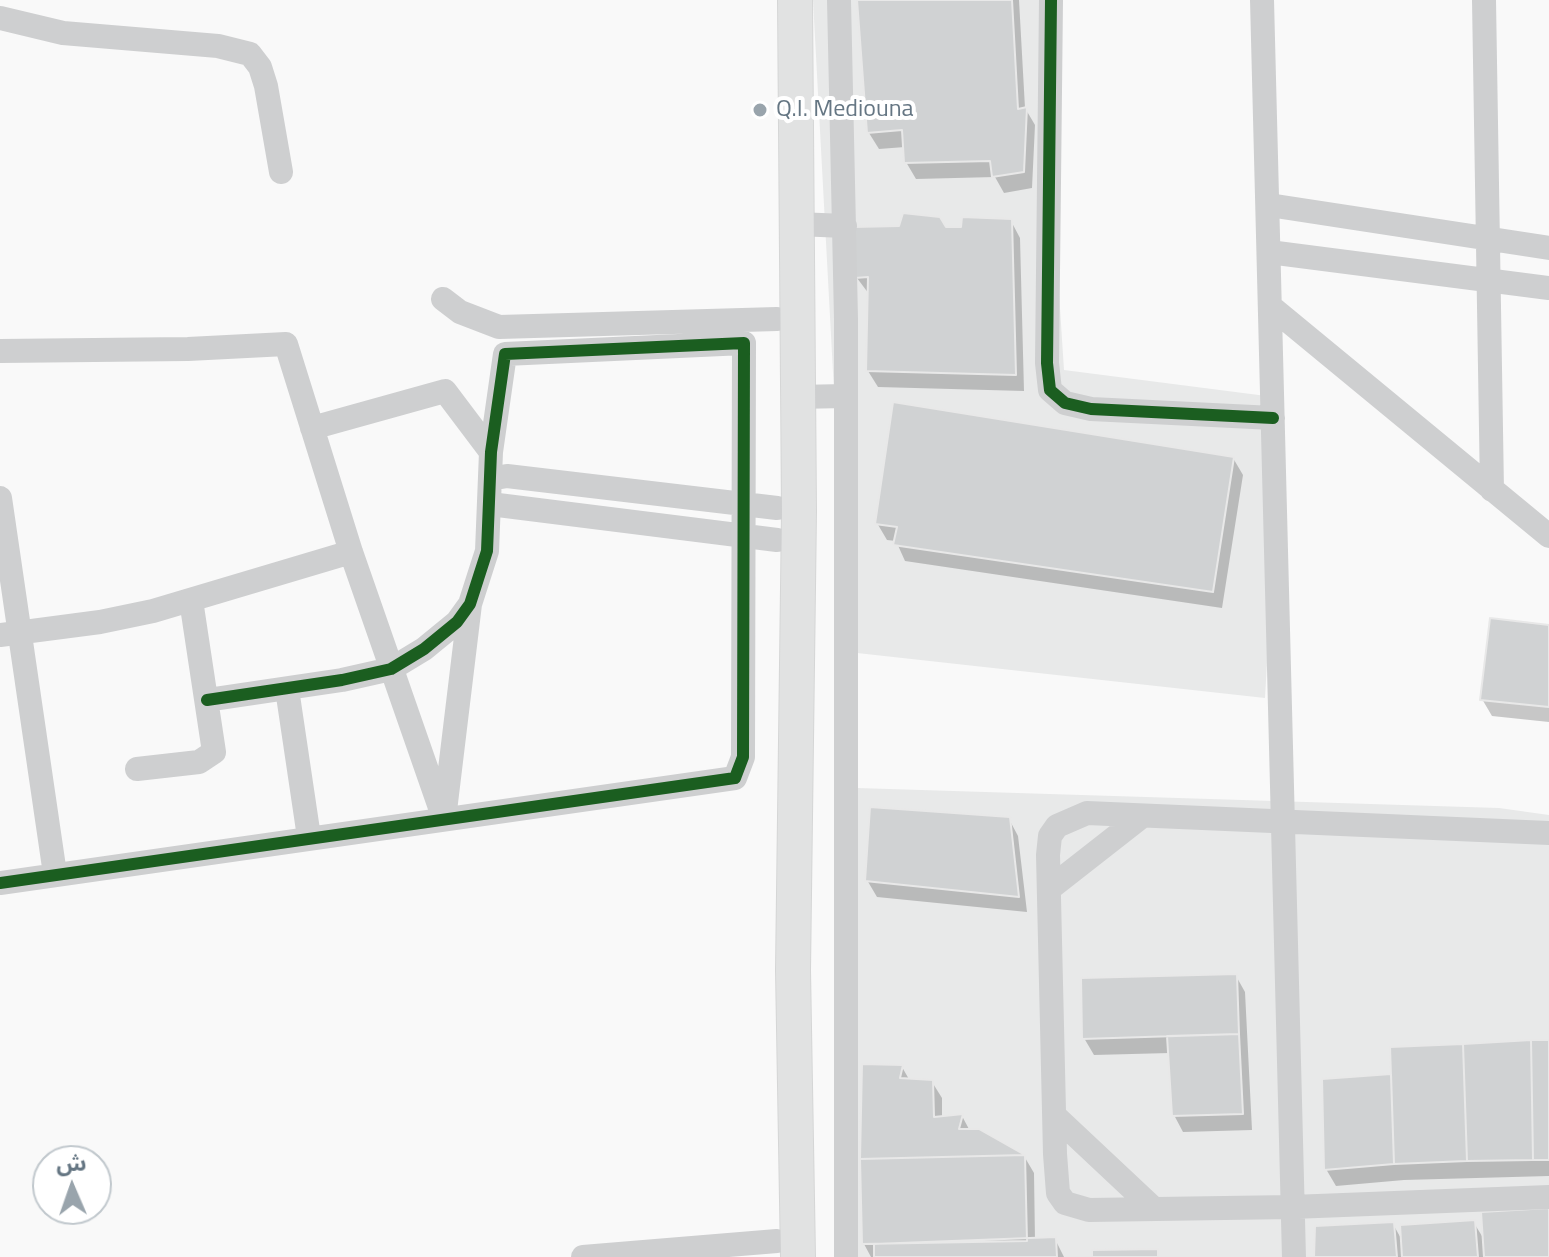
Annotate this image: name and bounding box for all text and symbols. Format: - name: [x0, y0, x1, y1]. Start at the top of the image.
- place label: Q.I. Mediouna: [776, 96, 914, 124]
- marker: Q.I. Mediouna: [751, 101, 769, 119]
- north arrow: [32, 1145, 112, 1225]
- text: ش: [56, 1145, 87, 1181]

